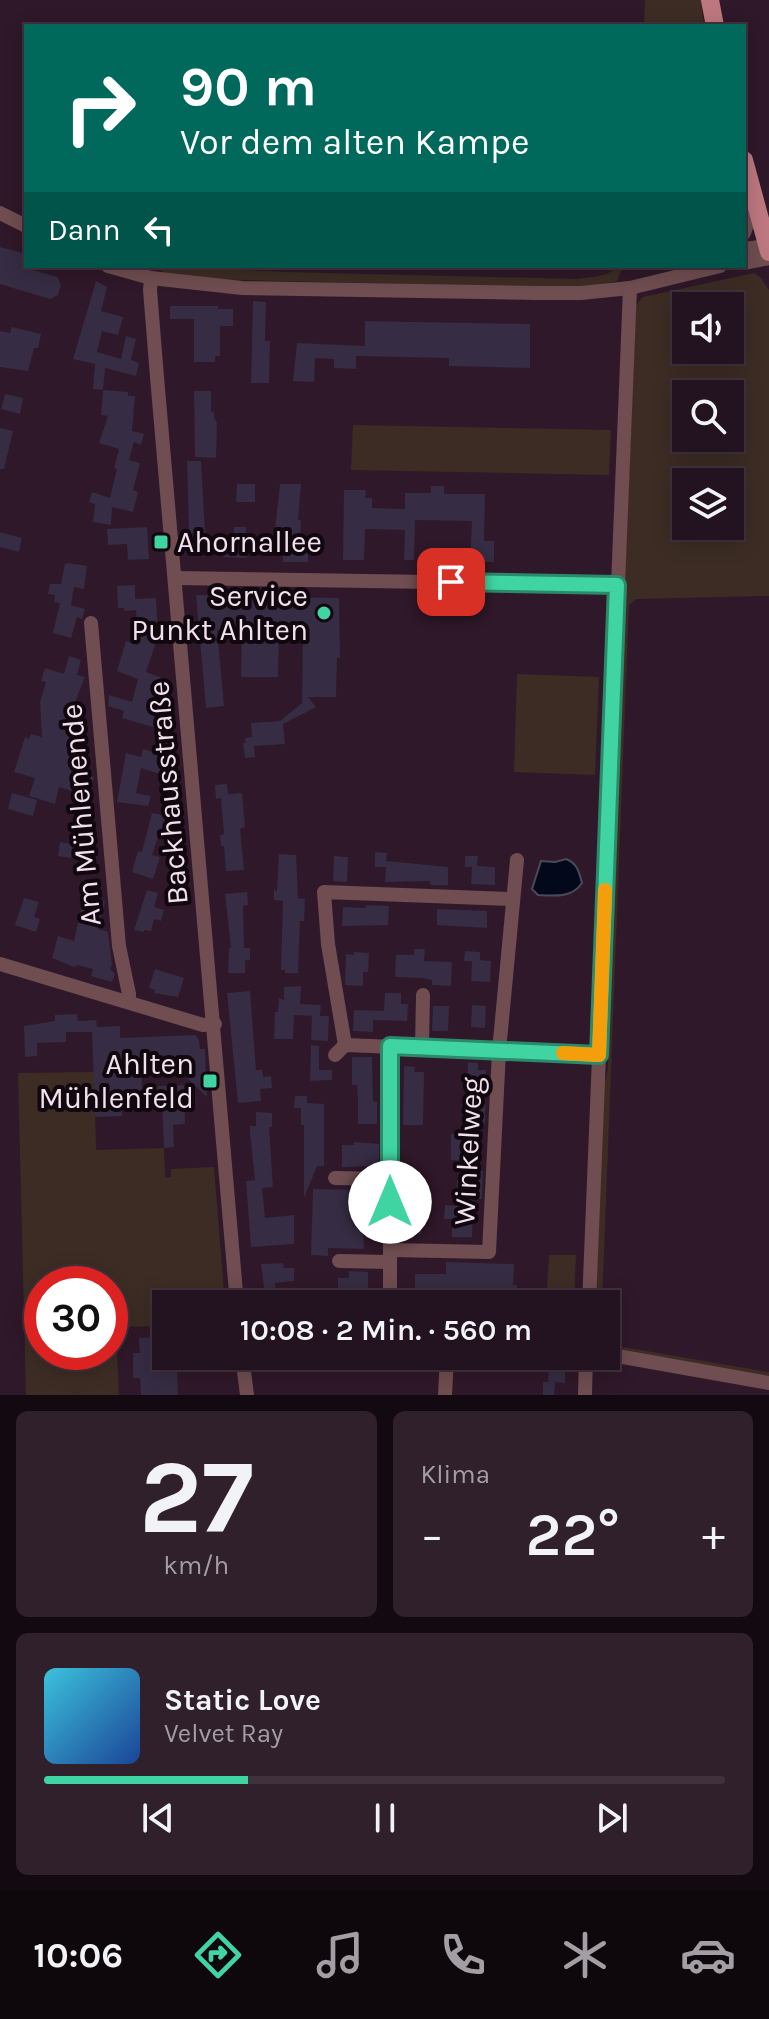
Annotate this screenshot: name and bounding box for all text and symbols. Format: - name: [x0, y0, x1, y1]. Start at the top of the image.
- text: 90 m: [180, 54, 317, 119]
- icon: right: [48, 56, 152, 160]
- text: Vor dem alten Kampe: [180, 121, 529, 163]
- icon: left: [137, 208, 181, 252]
- text: Dann: [48, 212, 121, 248]
- map controls: [672, 292, 744, 540]
- button: sound: [672, 292, 744, 364]
- button: search: [672, 380, 744, 452]
- button: layers: [672, 468, 744, 540]
- place label: Ahornallee: [177, 524, 322, 560]
- marker: Ahornallee: [152, 533, 170, 551]
- pin: [417, 548, 485, 616]
- icon: arrive: [429, 560, 473, 604]
- place label: Service Punkt Ahlten: [131, 578, 308, 648]
- marker: Service Punkt Ahlten: [315, 604, 333, 622]
- street label: Backhausstraße: [140, 680, 196, 906]
- street label: Am Mühlenende: [53, 702, 109, 928]
- place label: Ahlten Mühlenfeld: [39, 1046, 194, 1116]
- marker: Ahlten Mühlenfeld: [201, 1072, 219, 1090]
- street label: Winkelweg: [446, 1076, 490, 1226]
- position arrow: [348, 1160, 432, 1244]
- speed limit sign: 30: [24, 1266, 128, 1370]
- text: 10:08 · 2 Min. · 560 m: [240, 1312, 532, 1348]
- text: 27: [139, 1437, 254, 1558]
- text: Klima: [421, 1459, 490, 1490]
- text: 22°: [526, 1500, 620, 1570]
- text: −: [421, 1510, 444, 1561]
- text: +: [702, 1510, 725, 1561]
- text: km/h: [163, 1550, 229, 1581]
- text: Static Love: [164, 1682, 321, 1718]
- text: Velvet Ray: [164, 1718, 283, 1749]
- icon: previous: [136, 1796, 180, 1840]
- icon: pause: [363, 1796, 407, 1840]
- icon: next: [590, 1796, 634, 1840]
- icon: directions: [190, 1927, 246, 1983]
- icon: music: [312, 1927, 368, 1983]
- icon: phone: [435, 1927, 491, 1983]
- icon: climate: [557, 1927, 613, 1983]
- icon: car: [680, 1927, 736, 1983]
- text: 10:06: [33, 1934, 123, 1976]

